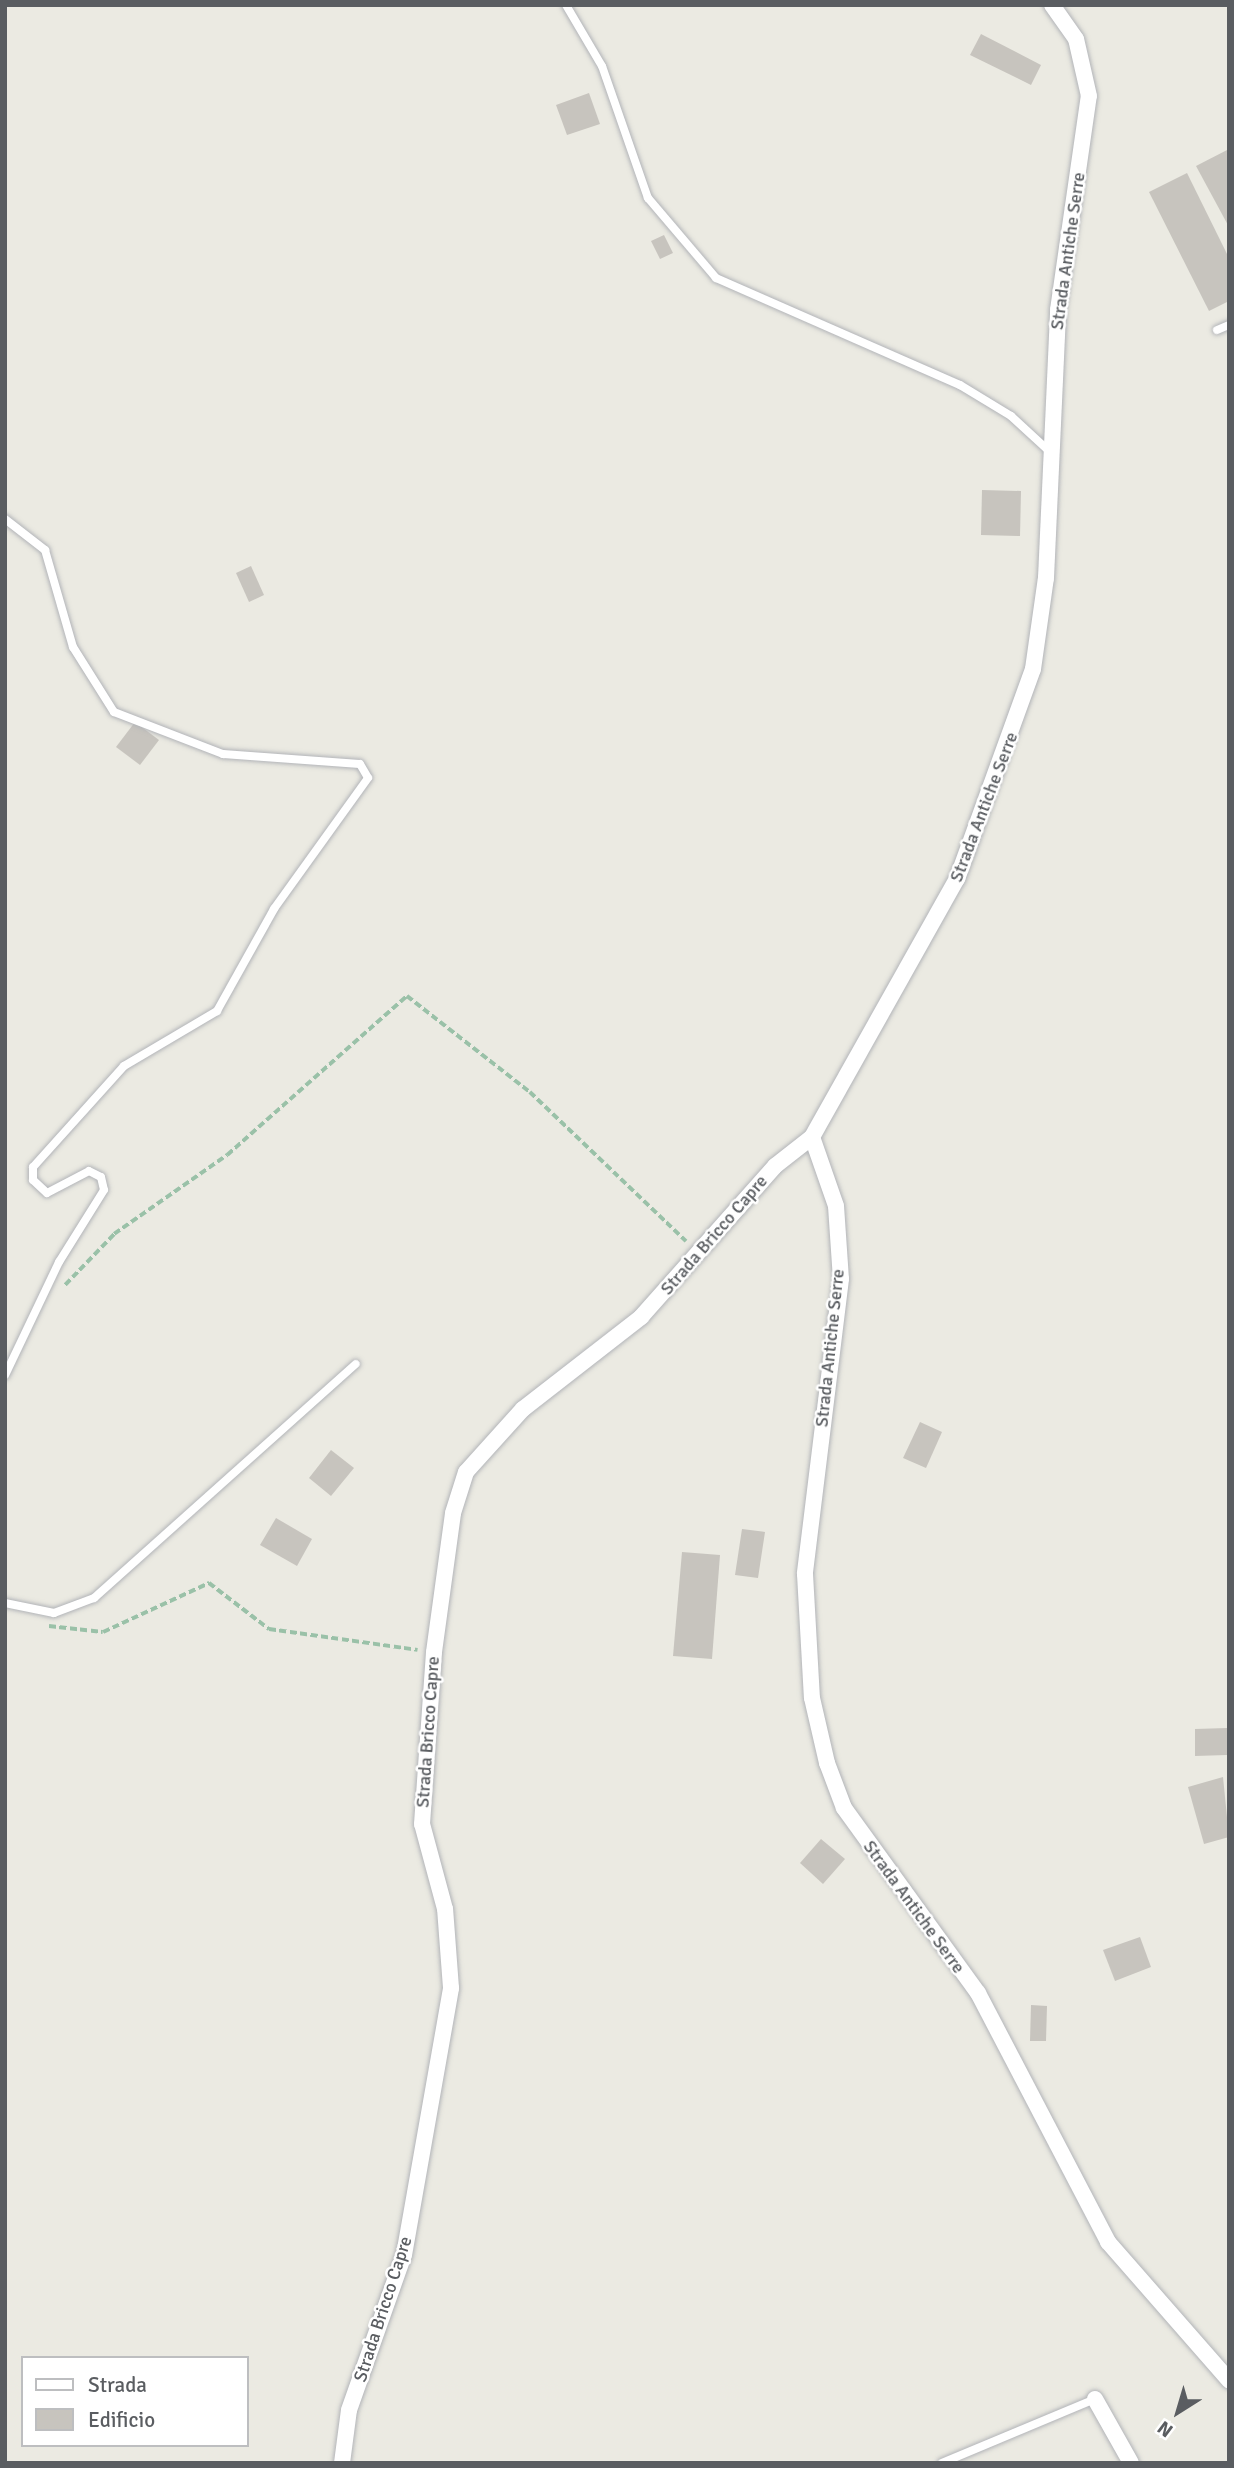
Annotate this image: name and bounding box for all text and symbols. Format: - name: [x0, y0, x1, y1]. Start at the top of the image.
- street label: Strada Antiche Serre: [1046, 171, 1090, 331]
- street label: Strada Antiche Serre: [945, 729, 1023, 885]
- street label: Strada Bricco Capre: [656, 1171, 772, 1299]
- street label: Strada Antiche Serre: [811, 1268, 849, 1428]
- street label: Strada Bricco Capre: [412, 1656, 444, 1808]
- street label: Strada Antiche Serre: [859, 1836, 969, 1978]
- street label: Strada Bricco Capre: [349, 2234, 417, 2384]
- legend: [21, 2356, 248, 2447]
- text: Strada: [88, 2372, 147, 2398]
- north arrow: [1143, 2377, 1213, 2447]
- text: Edificio: [88, 2407, 155, 2433]
- text: N: [1153, 2415, 1178, 2442]

